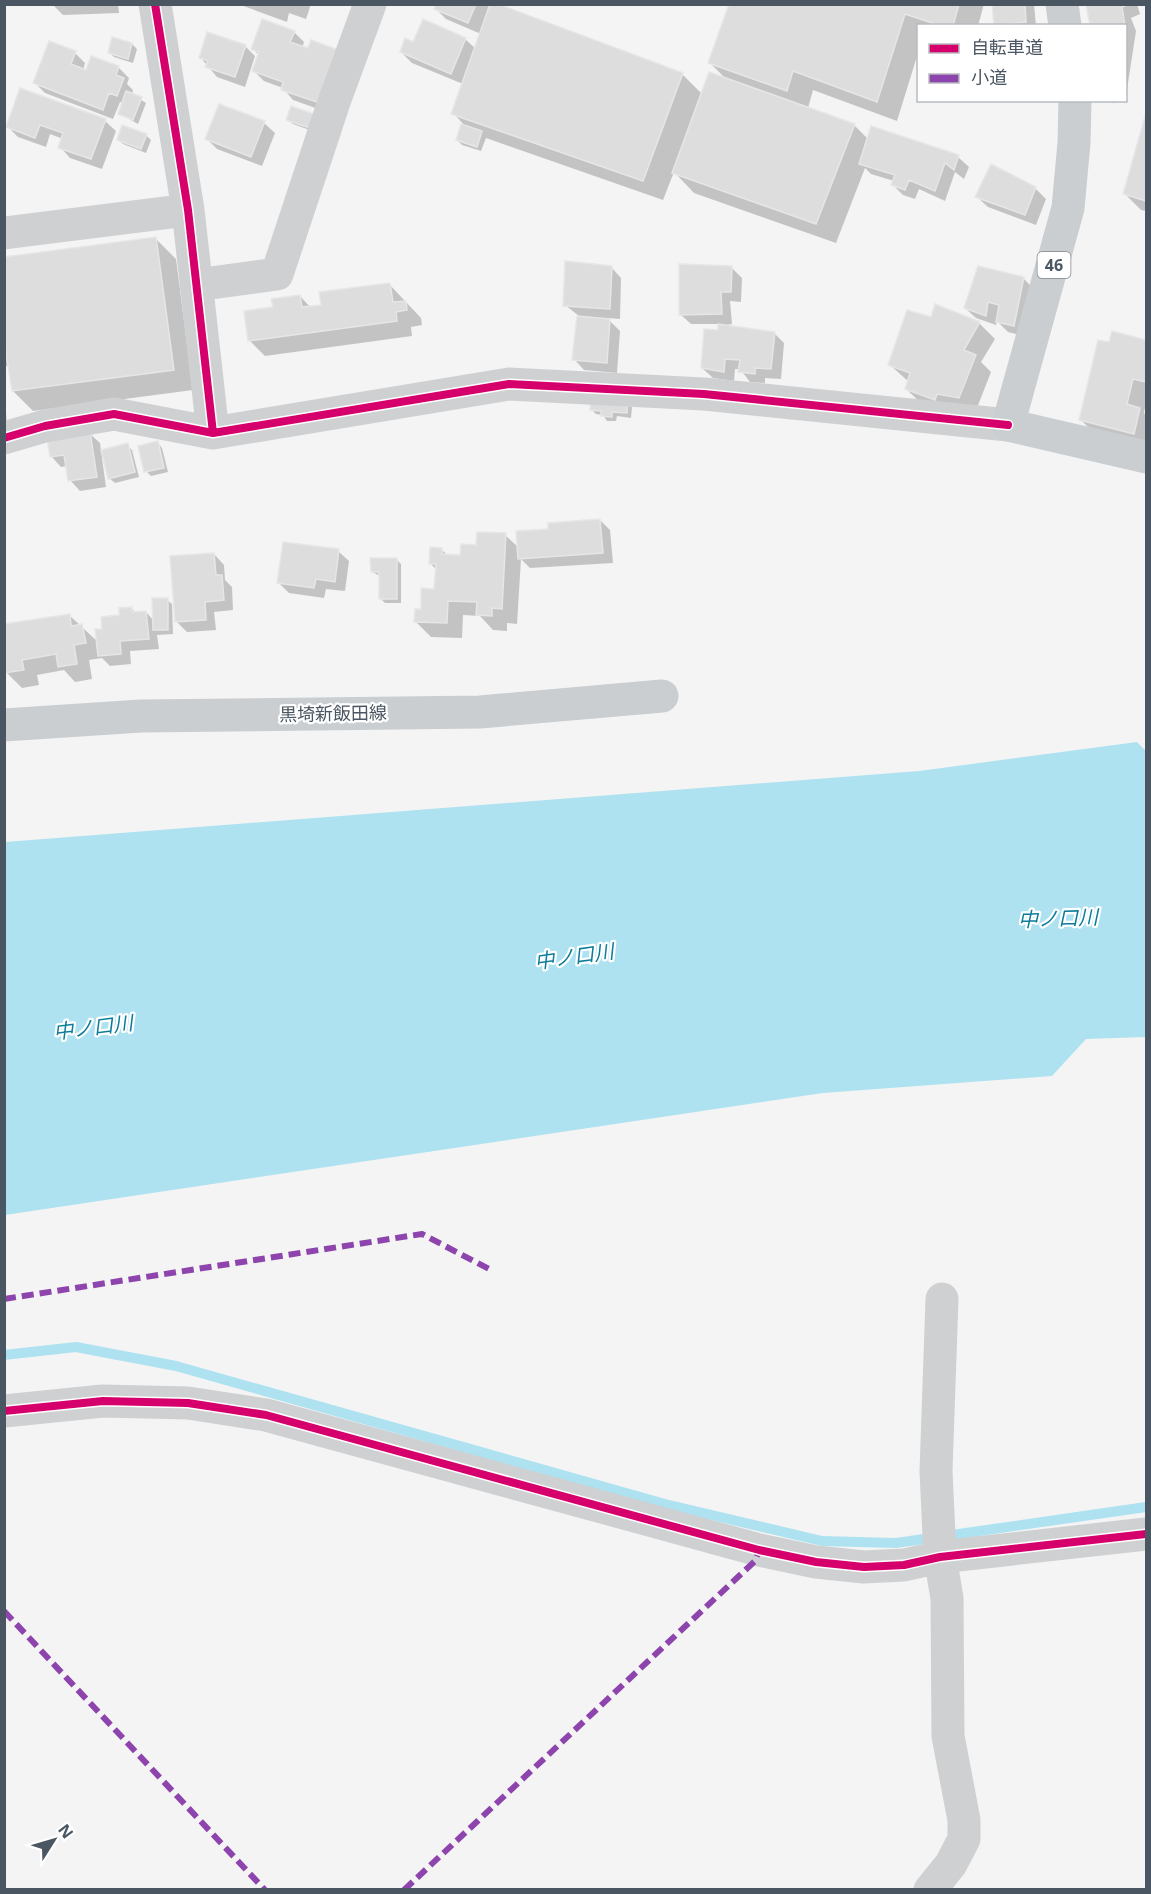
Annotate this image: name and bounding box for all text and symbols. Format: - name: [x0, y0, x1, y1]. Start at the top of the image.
- legend: [917, 24, 1127, 102]
- text: 自転車道: [971, 35, 1043, 59]
- text: 小道: [971, 65, 1007, 89]
- road number: 46: [1038, 252, 1070, 278]
- street label: 黒埼新飯田線: [279, 700, 387, 726]
- water label: 中ノ口川: [1018, 903, 1100, 933]
- water label: 中ノ口川: [533, 937, 617, 975]
- water label: 中ノ口川: [52, 1008, 136, 1045]
- north arrow: [24, 1810, 84, 1870]
- text: N: [53, 1819, 79, 1843]

